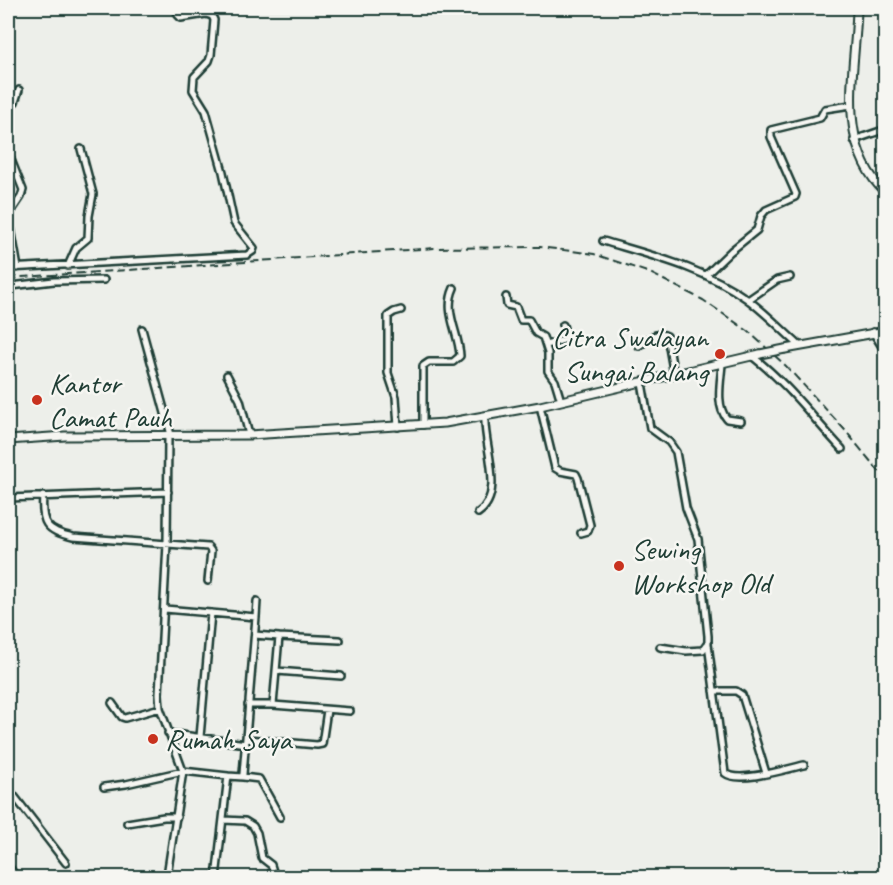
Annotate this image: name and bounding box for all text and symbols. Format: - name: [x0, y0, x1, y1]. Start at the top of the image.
- place label: Citra Swalayan Sungai Balang: [552, 318, 710, 390]
- marker: Citra Swalayan Sungai Balang: [713, 347, 727, 361]
- place label: Kantor Camat Pauh: [49, 364, 172, 436]
- marker: Kantor Camat Pauh: [30, 393, 44, 407]
- place label: Sewing Workshop Old: [631, 530, 774, 602]
- marker: Sewing Workshop Old: [612, 559, 626, 573]
- place label: Rumah Saya: [165, 720, 293, 758]
- marker: Rumah Saya: [146, 732, 160, 746]

